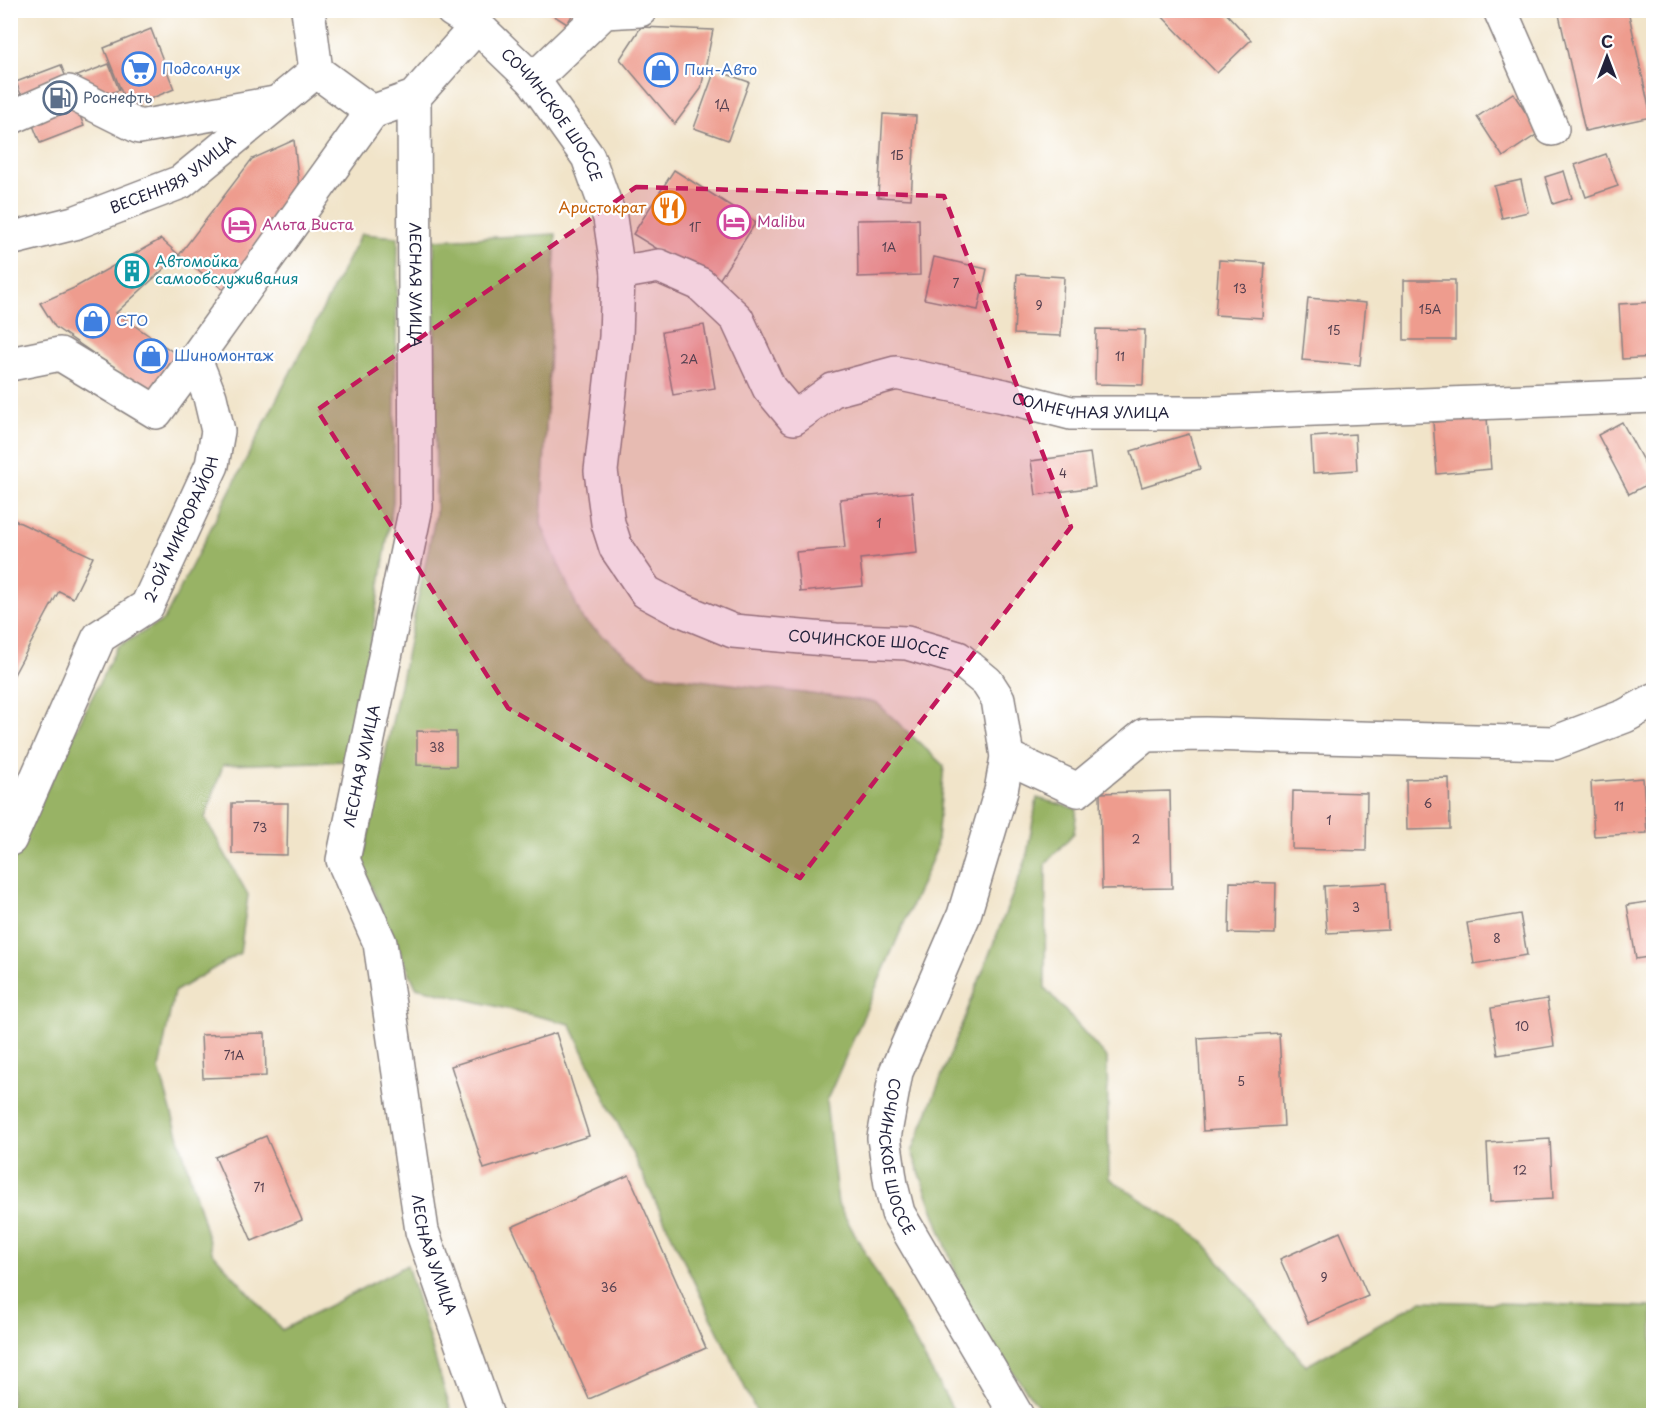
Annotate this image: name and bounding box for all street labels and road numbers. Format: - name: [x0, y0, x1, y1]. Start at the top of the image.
- street label: СОЧИНСКОЕ ШОССЕ: [496, 42, 609, 184]
- street label: ВЕСЕННЯЯ УЛИЦА: [106, 129, 240, 218]
- street label: ЛЕСНАЯ УЛИЦА: [405, 223, 428, 347]
- street label: СОЛНЕЧНАЯ УЛИЦА: [1010, 385, 1169, 424]
- street label: 2-ОЙ МИКРОРАЙОН: [137, 454, 223, 606]
- street label: СОЧИНСКОЕ ШОССЕ: [787, 623, 951, 665]
- street label: ЛЕСНАЯ УЛИЦА: [336, 702, 385, 829]
- street label: СОЧИНСКОЕ ШОССЕ: [874, 1076, 921, 1239]
- street label: ЛЕСНАЯ УЛИЦА: [407, 1193, 463, 1317]

